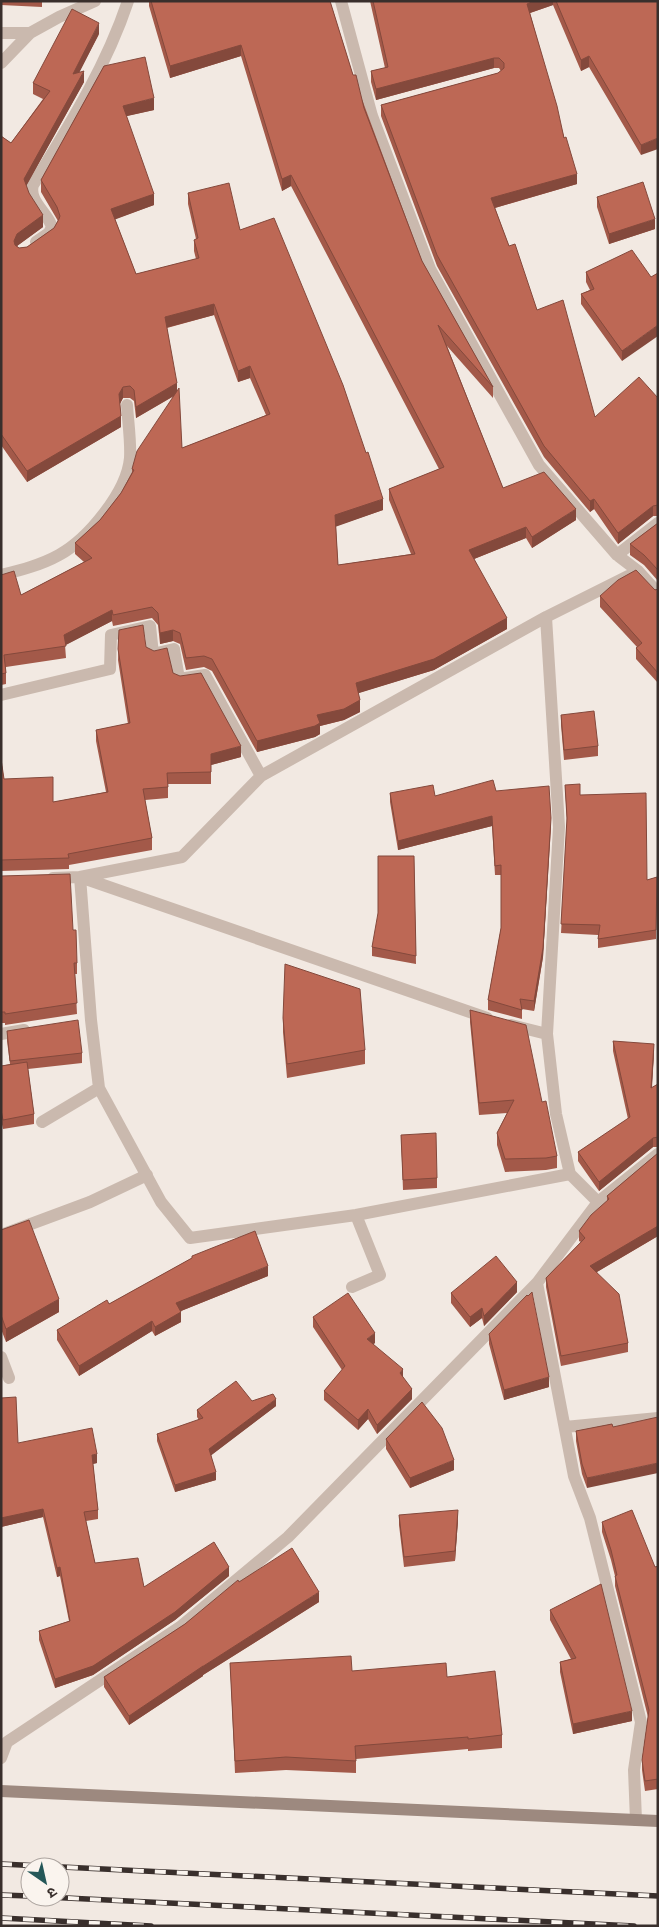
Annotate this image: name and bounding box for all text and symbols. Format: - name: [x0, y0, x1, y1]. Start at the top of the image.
- north arrow: [20, 1857, 70, 1907]
- text: उ: [43, 1883, 61, 1903]

